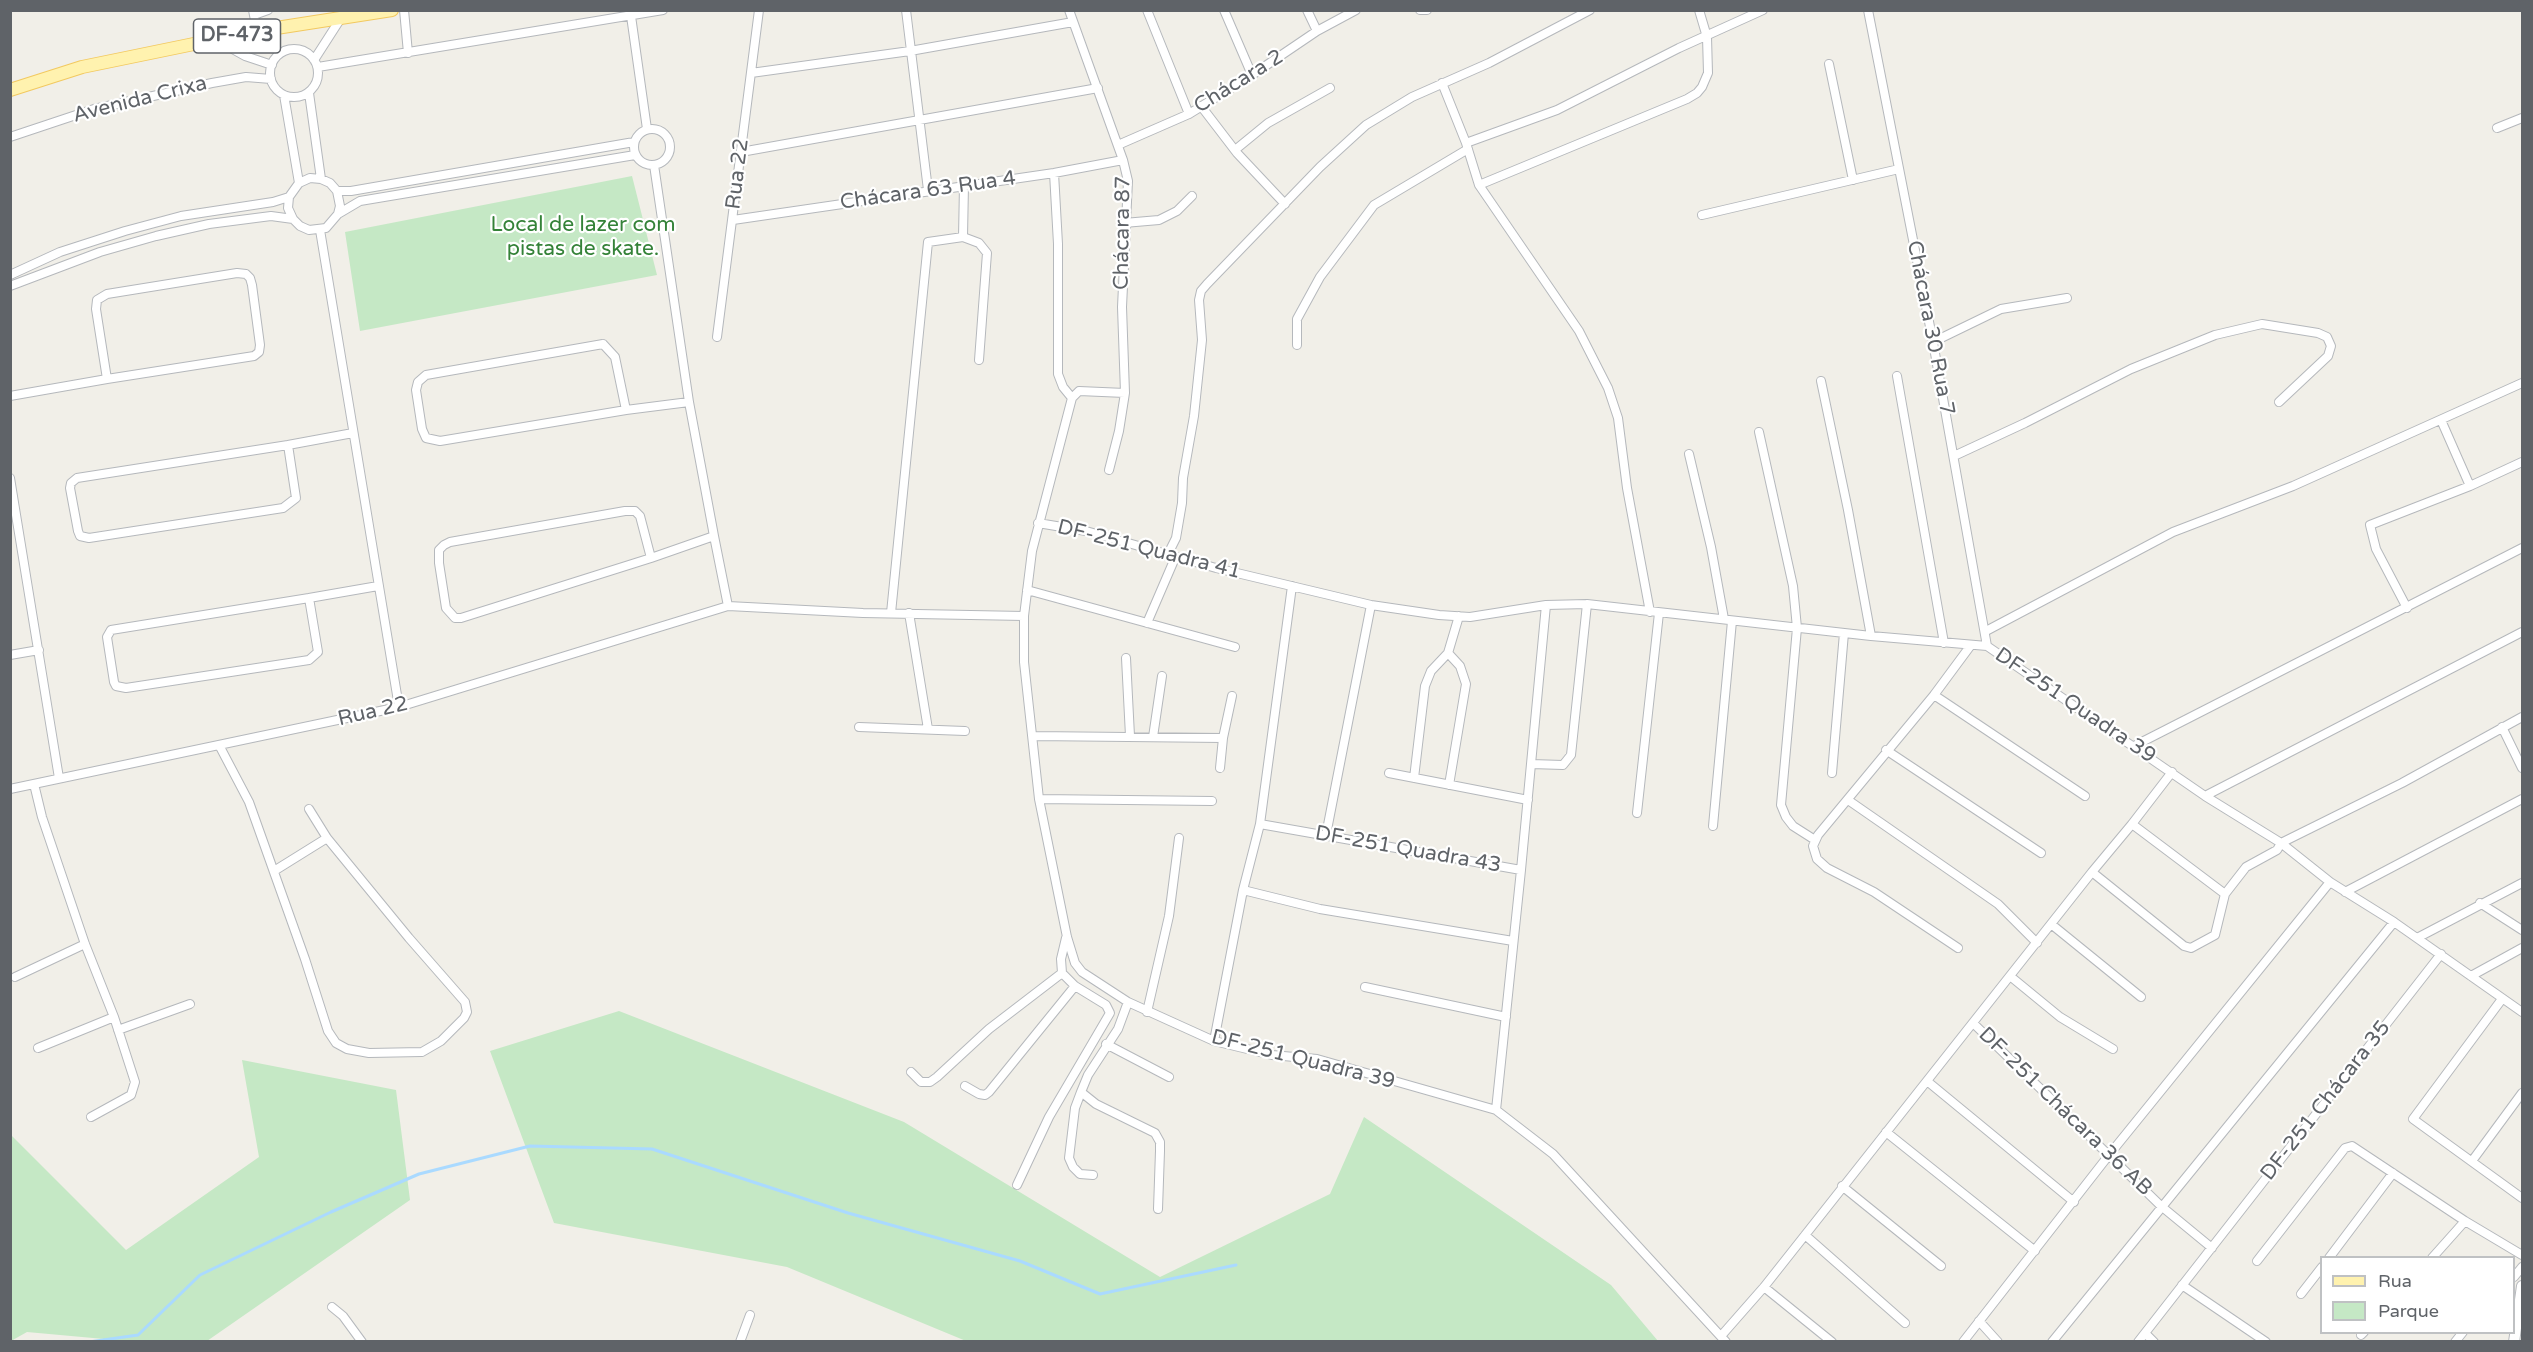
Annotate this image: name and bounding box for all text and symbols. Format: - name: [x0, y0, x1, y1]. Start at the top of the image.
- road number: DF-473: [194, 19, 280, 53]
- street label: Chácara 2: [1190, 45, 1288, 119]
- street label: Avenida Crixa: [70, 71, 210, 129]
- street label: Rua 22: [721, 137, 755, 211]
- street label: Chácara 63 Rua 4: [838, 166, 1018, 216]
- street label: Chácara 87: [1109, 176, 1137, 290]
- park label: Local de lazer com pistas de skate.: [490, 212, 676, 262]
- street label: Chácara 30 Rua 7: [1901, 238, 1959, 418]
- street label: DF-251 Quadra 41: [1054, 515, 1244, 585]
- street label: DF-251 Quadra 39: [1990, 643, 2160, 769]
- street label: Rua 22: [335, 692, 411, 732]
- street label: DF-251 Quadra 43: [1313, 821, 1503, 879]
- street label: DF-251 Chácara 35: [2256, 1016, 2396, 1186]
- street label: DF-251 Chácara 36 AB: [1973, 1022, 2157, 1202]
- street label: DF-251 Quadra 39: [1208, 1025, 1398, 1095]
- legend: [2320, 1256, 2515, 1334]
- text: Rua: [2378, 1270, 2412, 1292]
- text: Parque: [2378, 1300, 2439, 1322]

